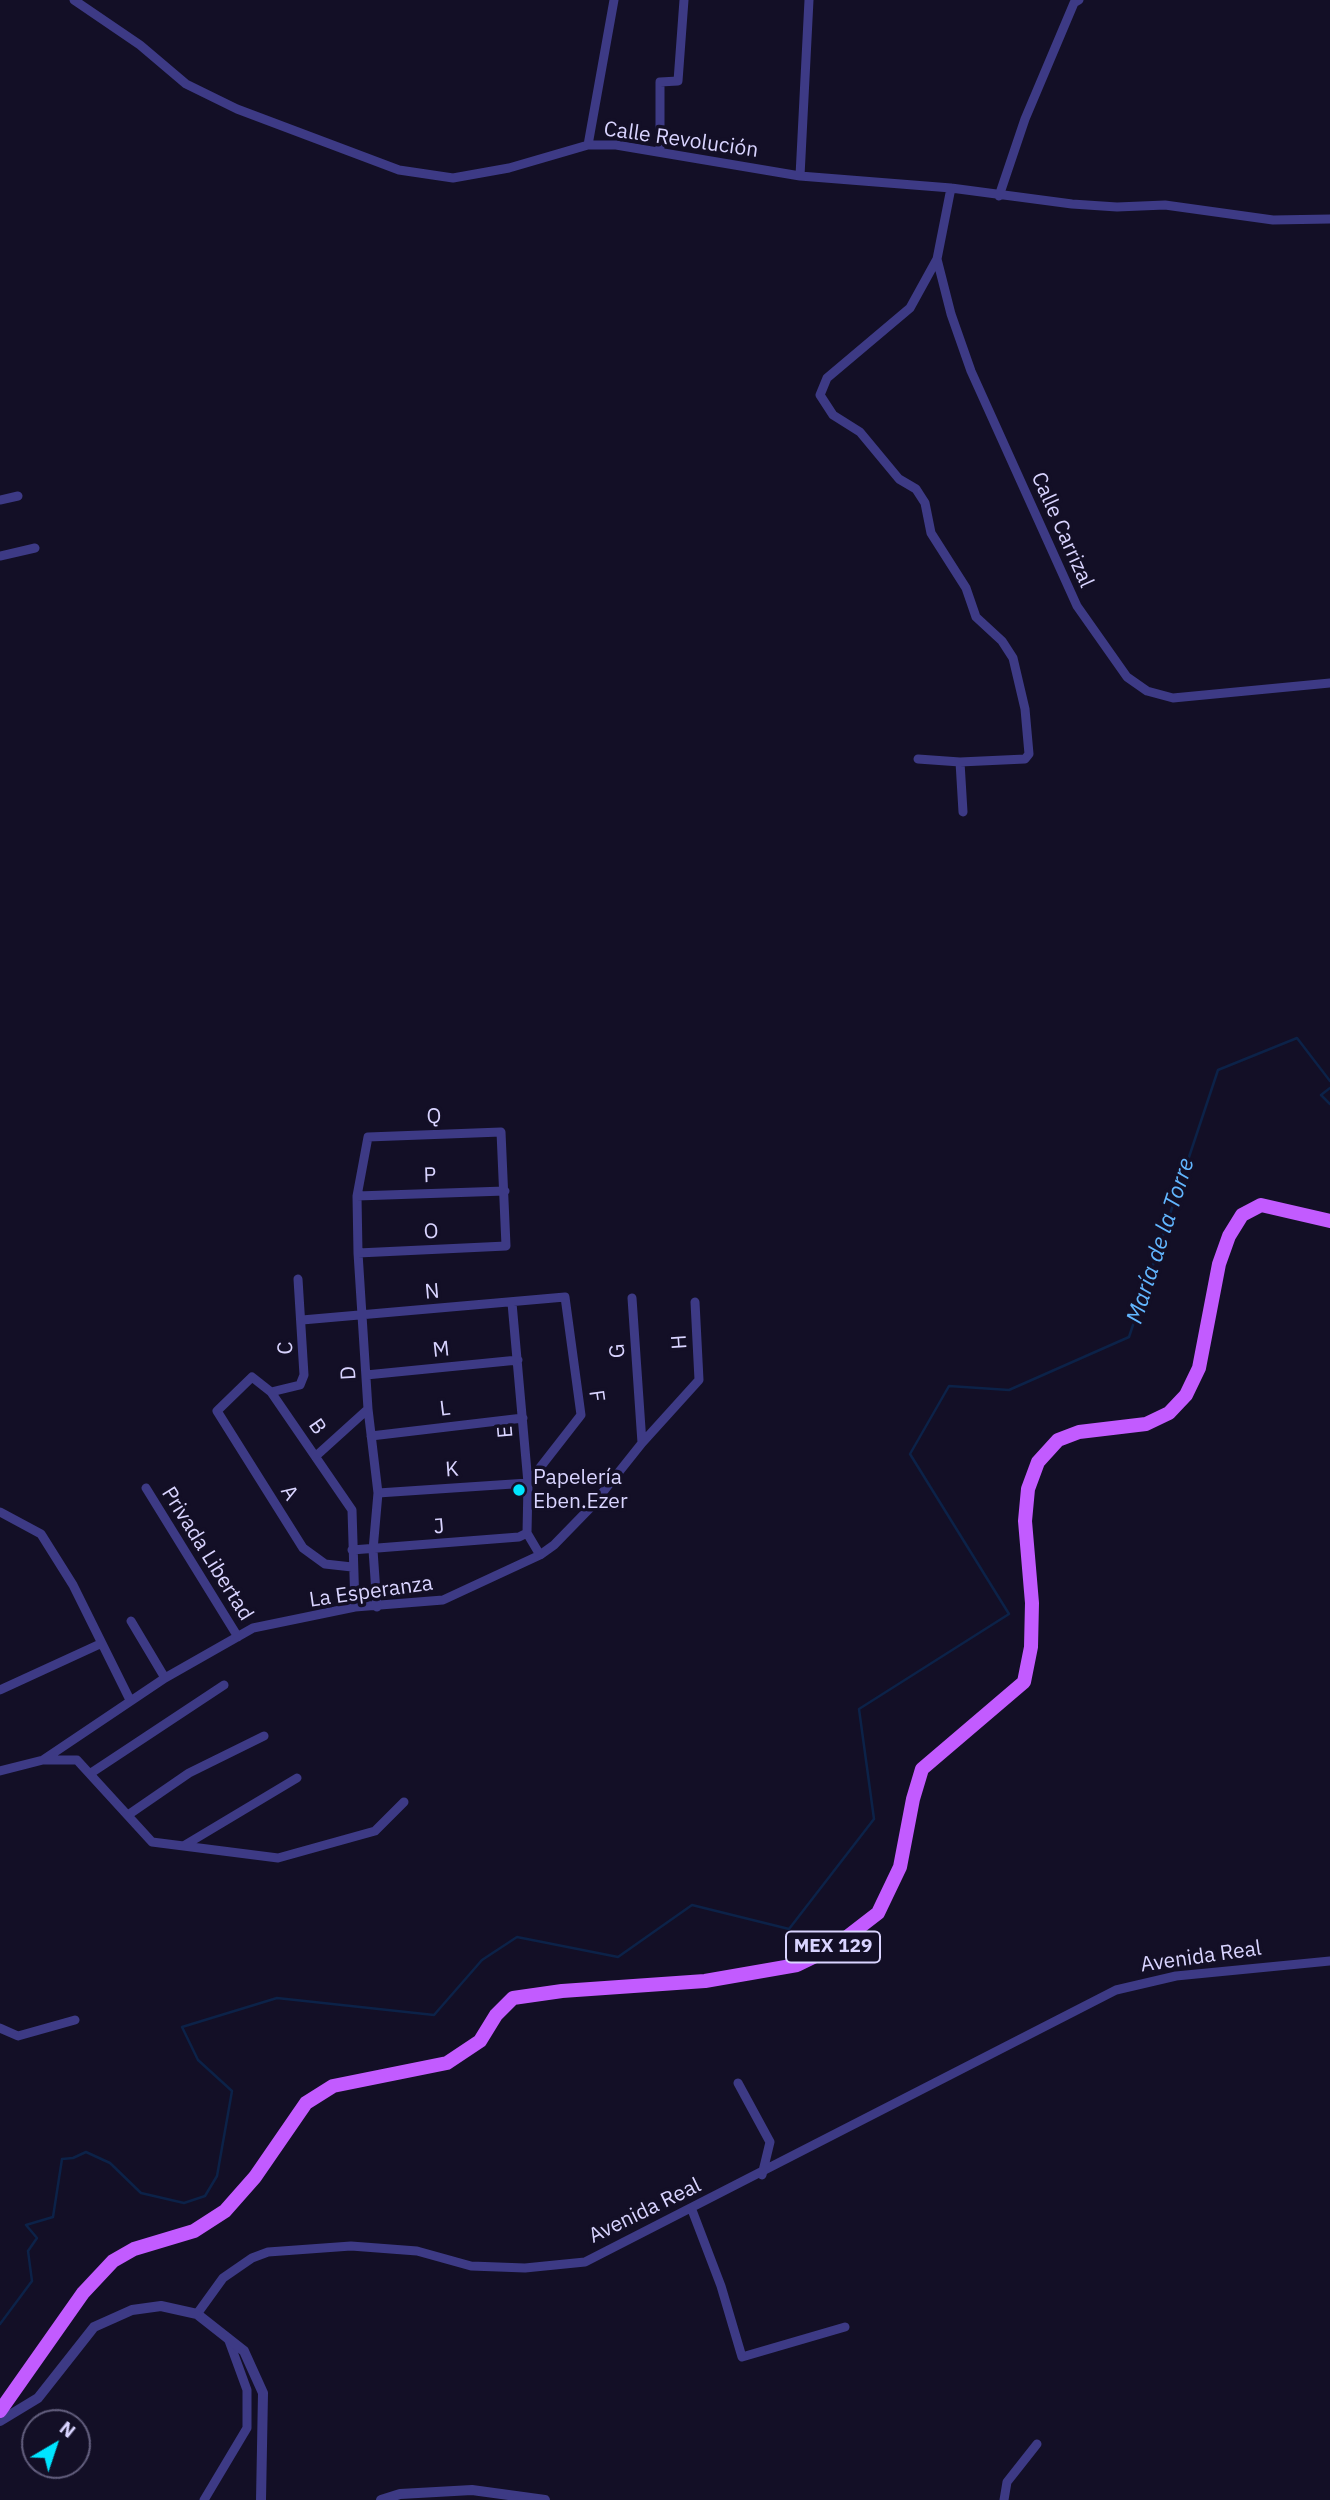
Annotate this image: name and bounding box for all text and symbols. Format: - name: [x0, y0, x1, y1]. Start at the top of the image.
- street label: Calle Revolución: [602, 117, 760, 163]
- street label: Calle Carrizal: [1025, 468, 1099, 592]
- street label: Q: [426, 1104, 442, 1130]
- water label: María de la Torre: [1121, 1155, 1201, 1327]
- street label: P: [423, 1163, 437, 1189]
- street label: O: [423, 1219, 439, 1245]
- street label: N: [424, 1279, 440, 1305]
- street label: H: [667, 1334, 693, 1350]
- street label: M: [431, 1337, 451, 1363]
- street label: C: [273, 1341, 299, 1355]
- street label: G: [605, 1343, 631, 1359]
- street label: D: [336, 1365, 362, 1381]
- street label: F: [583, 1388, 609, 1404]
- street label: L: [438, 1396, 452, 1422]
- street label: B: [303, 1414, 331, 1440]
- street label: E: [493, 1425, 519, 1439]
- street label: K: [444, 1457, 460, 1483]
- place label: Papelería Eben.Ezer: [533, 1465, 628, 1515]
- street label: A: [275, 1481, 303, 1505]
- street label: Privada Libertad: [156, 1482, 258, 1626]
- marker: Papelería Eben.Ezer: [511, 1482, 527, 1498]
- street label: J: [433, 1514, 445, 1540]
- street label: La Esperanza: [308, 1571, 434, 1613]
- road number: MEX 129: [786, 1932, 880, 1963]
- street label: Avenida Real: [1139, 1936, 1263, 1978]
- street label: Avenida Real: [585, 2173, 705, 2249]
- north arrow: [21, 2409, 91, 2479]
- text: N: [55, 2416, 81, 2443]

